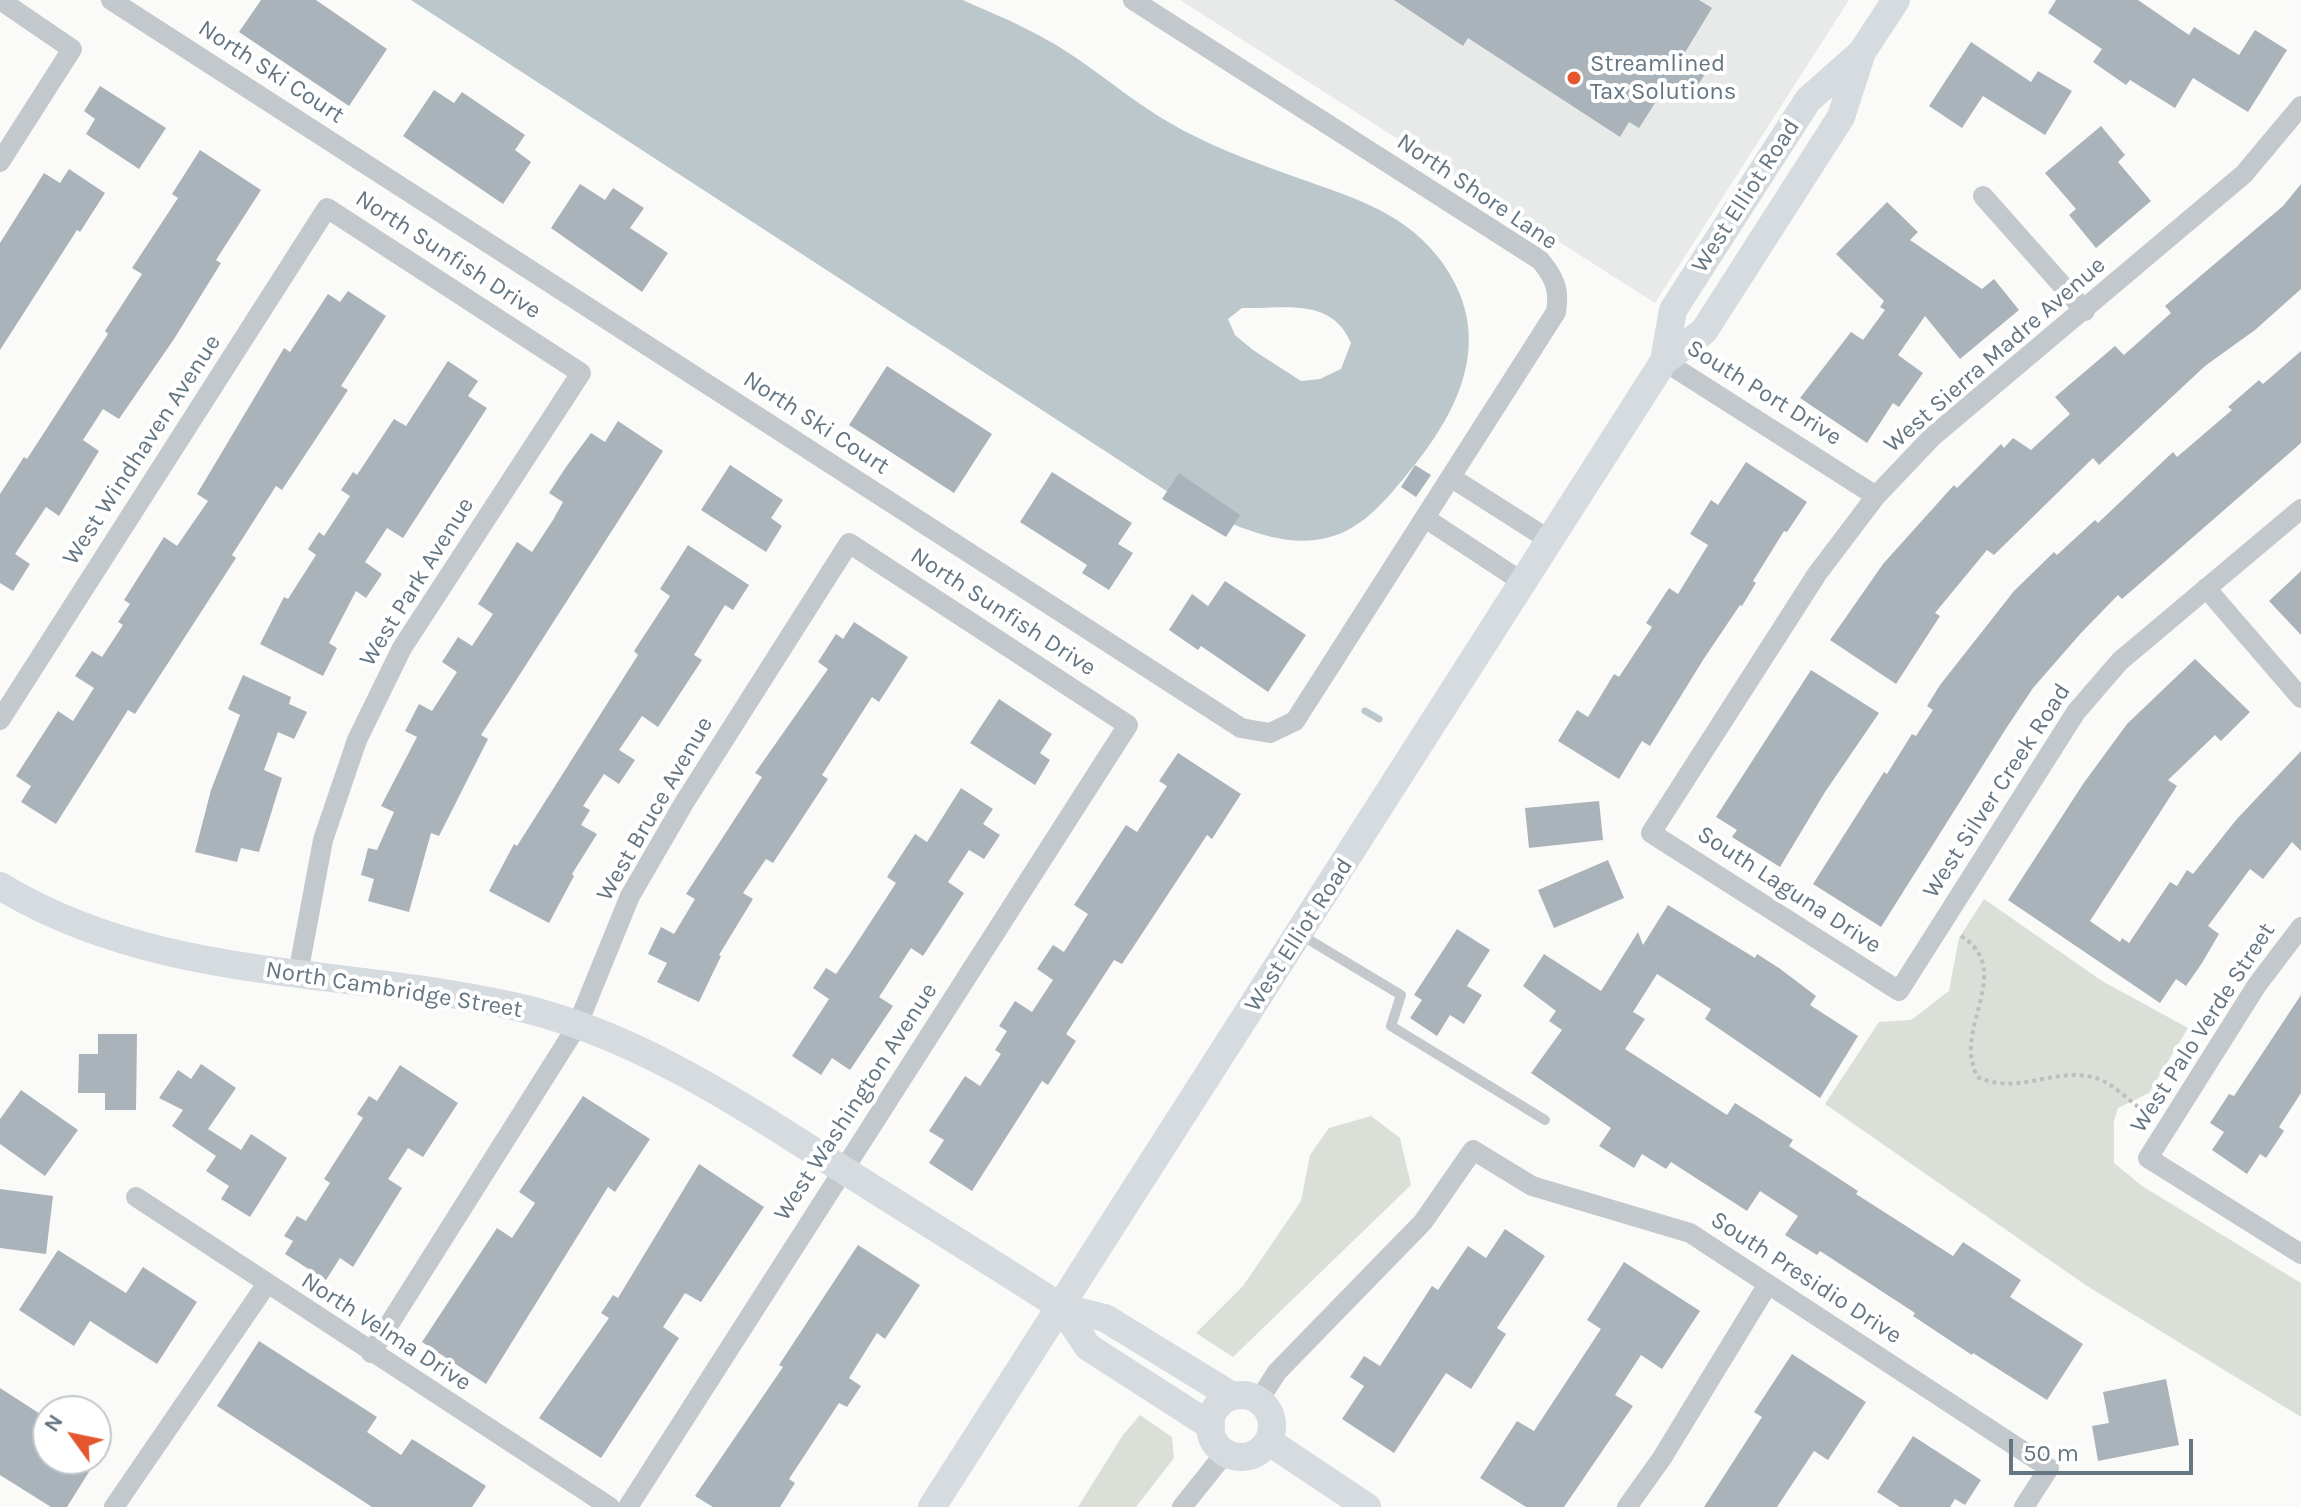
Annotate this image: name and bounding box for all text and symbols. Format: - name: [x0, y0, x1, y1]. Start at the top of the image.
- street label: North Ski Court: [193, 14, 349, 130]
- place label: Streamlined Tax Solutions: [1590, 50, 1736, 106]
- marker: Streamlined Tax Solutions: [1565, 69, 1583, 87]
- street label: West Elliot Road: [1686, 114, 1806, 278]
- street label: North Shore Lane: [1391, 128, 1563, 256]
- street label: North Sunfish Drive: [350, 184, 546, 326]
- street label: West Sierra Madre Avenue: [1878, 251, 2112, 459]
- street label: West Windhaven Avenue: [57, 329, 227, 571]
- street label: South Port Drive: [1681, 334, 1847, 452]
- street label: North Ski Court: [738, 365, 894, 481]
- street label: West Park Avenue: [353, 492, 481, 672]
- street label: North Sunfish Drive: [905, 541, 1101, 683]
- street label: West Silver Creek Road: [1917, 678, 2077, 904]
- street label: West Bruce Avenue: [591, 712, 719, 906]
- street label: South Laguna Drive: [1692, 820, 1886, 960]
- street label: West Elliot Road: [1239, 853, 1359, 1017]
- street label: West Palo Verde Street: [2124, 918, 2282, 1138]
- street label: North Cambridge Street: [264, 955, 524, 1025]
- street label: West Washington Avenue: [768, 978, 944, 1226]
- street label: South Presidio Drive: [1705, 1206, 1907, 1350]
- street label: North Velma Drive: [296, 1266, 476, 1398]
- north arrow: [32, 1395, 112, 1475]
- text: N: [38, 1409, 69, 1437]
- scale bar: [2013, 1423, 2197, 1473]
- text: 50 m: [2023, 1439, 2079, 1467]

